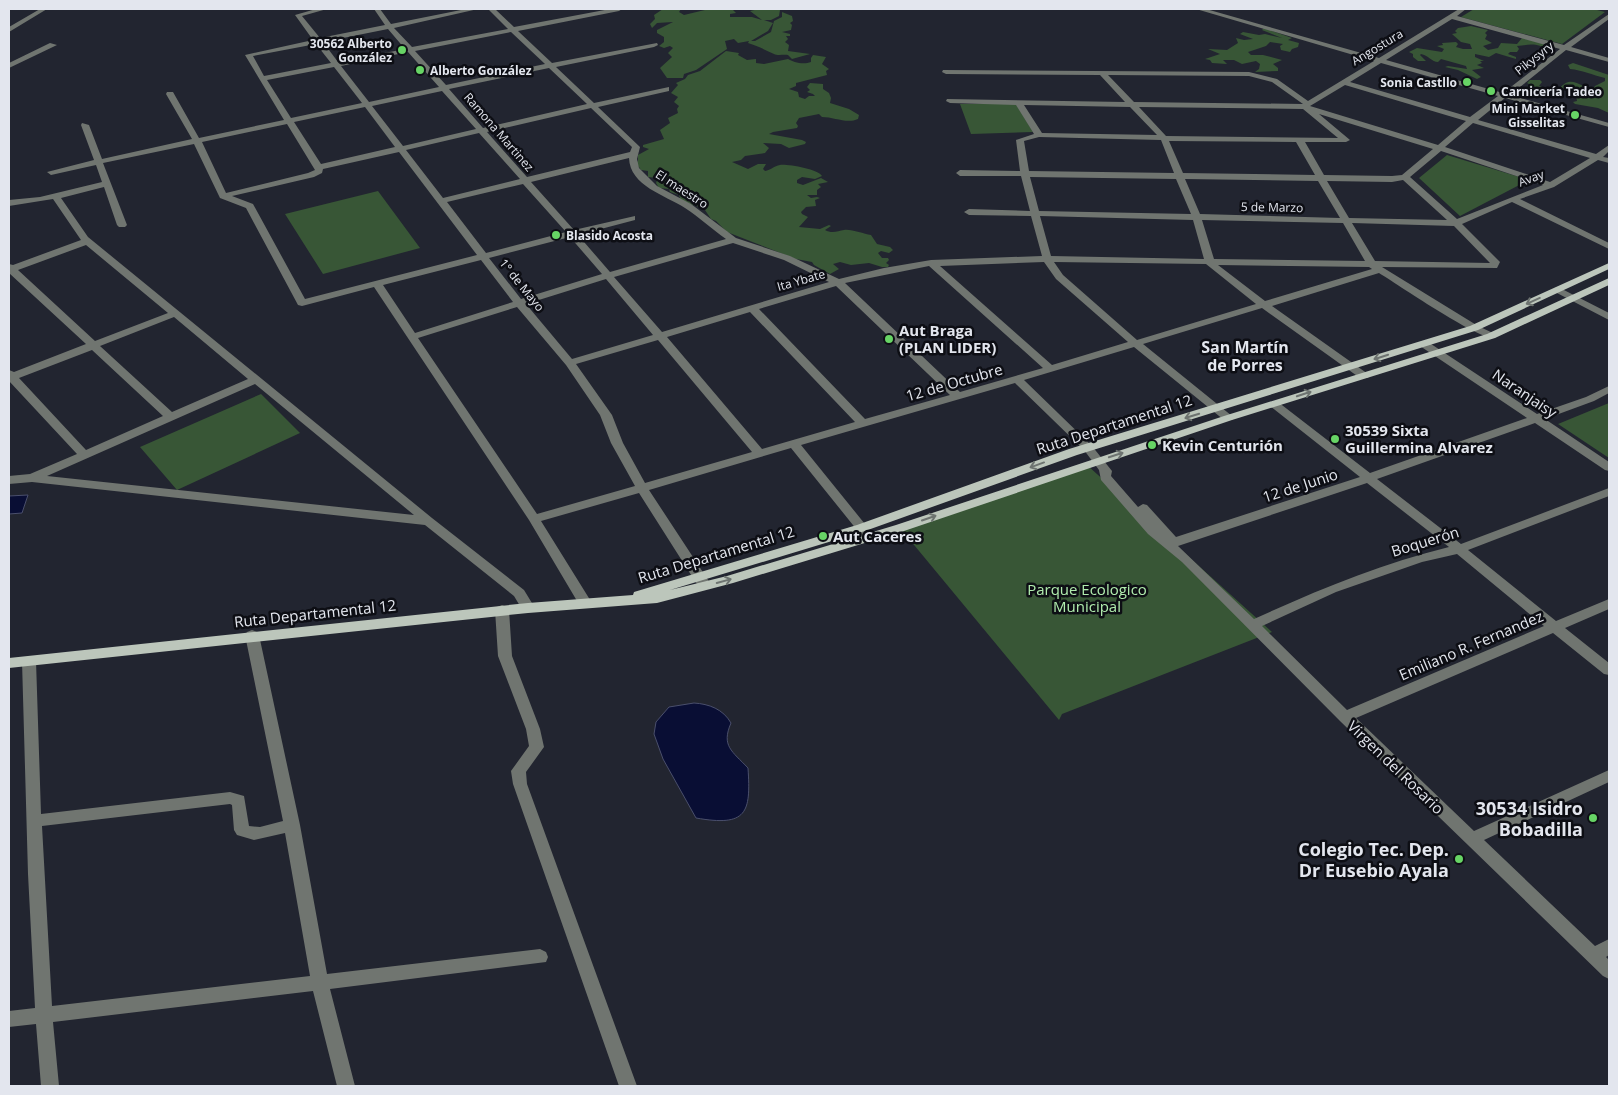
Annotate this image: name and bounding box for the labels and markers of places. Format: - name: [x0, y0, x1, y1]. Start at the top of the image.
- place label: 30562 Alberto González: [310, 35, 392, 66]
- marker: 30562 Alberto González: [396, 44, 408, 56]
- place label: Alberto González: [430, 62, 532, 79]
- marker: Alberto González: [414, 64, 426, 76]
- place label: Sonia Castllo: [1380, 74, 1457, 91]
- marker: Sonia Castllo: [1461, 76, 1473, 88]
- place label: Carnicería Tadeo: [1501, 83, 1602, 100]
- marker: Carnicería Tadeo: [1485, 85, 1497, 97]
- place label: Mini Market Gisselitas: [1492, 100, 1565, 131]
- marker: Mini Market Gisselitas: [1569, 109, 1581, 121]
- place label: Blasido Acosta: [566, 227, 653, 244]
- marker: Blasido Acosta: [550, 229, 562, 241]
- place label: Aut Braga (PLAN LIDER): [899, 320, 996, 357]
- marker: Aut Braga (PLAN LIDER): [883, 333, 895, 345]
- place label: 30539 Sixta Guillermina Alvarez: [1345, 420, 1493, 457]
- marker: 30539 Sixta Guillermina Alvarez: [1329, 433, 1341, 445]
- place label: Kevin Centurión: [1162, 435, 1283, 455]
- marker: Kevin Centurión: [1146, 439, 1158, 451]
- place label: Aut Caceres: [833, 526, 922, 546]
- marker: Aut Caceres: [817, 530, 829, 542]
- place label: 30534 Isidro Bobadilla: [1476, 796, 1583, 841]
- marker: 30534 Isidro Bobadilla: [1587, 812, 1599, 824]
- place label: Colegio Tec. Dep. Dr Eusebio Ayala: [1298, 837, 1449, 882]
- marker: Colegio Tec. Dep. Dr Eusebio Ayala: [1453, 853, 1465, 865]

